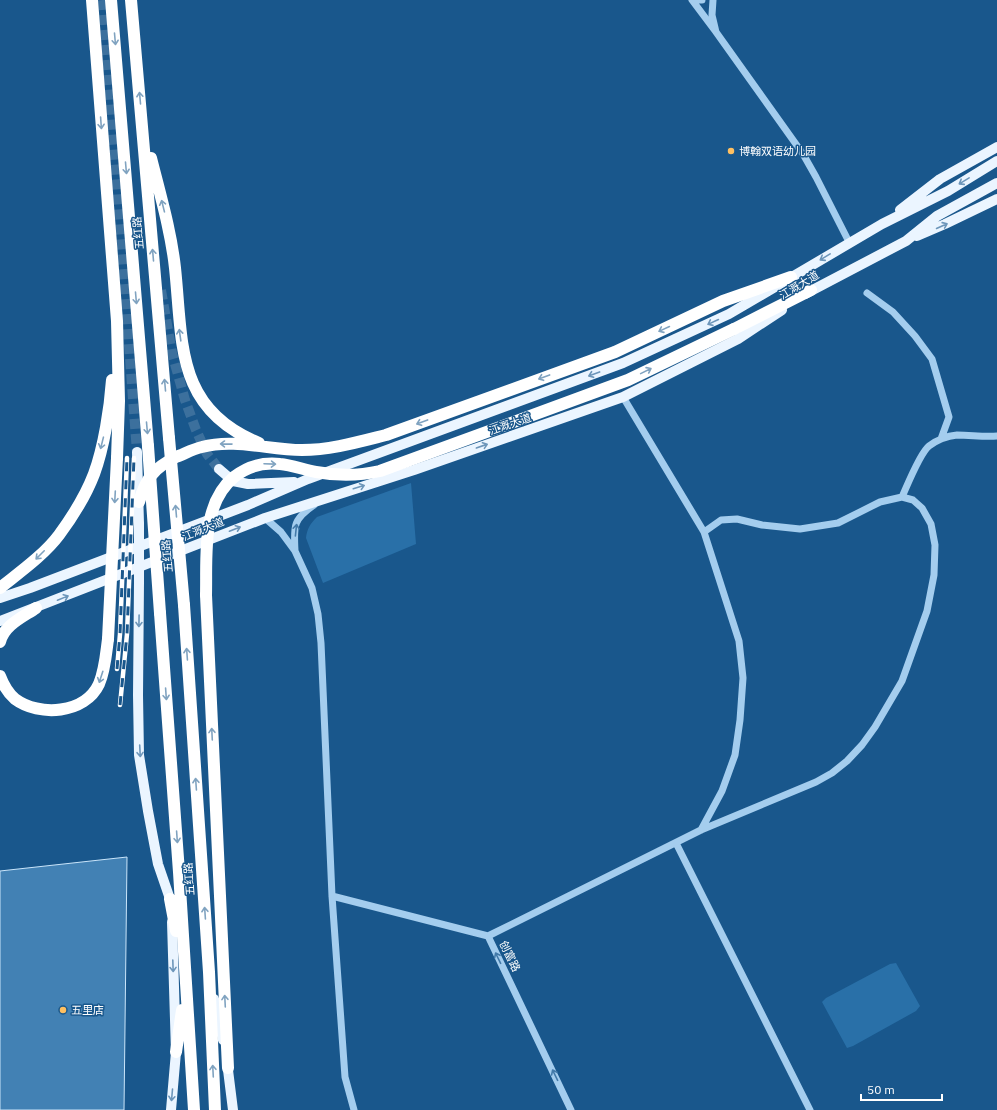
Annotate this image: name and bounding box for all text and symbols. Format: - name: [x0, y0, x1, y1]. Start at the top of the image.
- one-way arrow: [111, 32, 118, 45]
- one-way arrow: [136, 92, 143, 105]
- one-way arrow: [98, 116, 105, 129]
- place label: 博翰双语幼儿园: [739, 144, 816, 158]
- marker: 博翰双语幼儿园: [726, 146, 736, 156]
- one-way arrow: [123, 161, 130, 174]
- one-way arrow: [958, 178, 970, 186]
- one-way arrow: [159, 200, 166, 213]
- street label: 五红路: [130, 216, 146, 250]
- one-way arrow: [936, 221, 948, 229]
- one-way arrow: [150, 249, 157, 262]
- one-way arrow: [819, 253, 831, 261]
- street label: 江溉大道: [777, 268, 821, 302]
- one-way arrow: [133, 291, 140, 304]
- one-way arrow: [707, 319, 719, 326]
- one-way arrow: [659, 326, 671, 333]
- one-way arrow: [176, 329, 184, 342]
- one-way arrow: [640, 367, 652, 374]
- one-way arrow: [588, 371, 600, 379]
- one-way arrow: [538, 374, 550, 382]
- one-way arrow: [161, 379, 168, 392]
- street label: 江溉大道: [487, 410, 533, 438]
- one-way arrow: [416, 418, 428, 426]
- one-way arrow: [143, 421, 150, 434]
- one-way arrow: [98, 436, 106, 449]
- one-way arrow: [220, 440, 233, 448]
- one-way arrow: [476, 442, 488, 450]
- one-way arrow: [263, 460, 276, 467]
- one-way arrow: [352, 483, 364, 491]
- one-way arrow: [111, 490, 119, 503]
- one-way arrow: [172, 505, 179, 518]
- street label: 江溉大道: [180, 514, 226, 544]
- one-way arrow: [229, 524, 241, 532]
- one-way arrow: [292, 524, 299, 537]
- street label: 五红路: [159, 539, 175, 573]
- one-way arrow: [35, 550, 45, 559]
- one-way arrow: [56, 593, 68, 601]
- one-way arrow: [135, 614, 143, 627]
- one-way arrow: [184, 648, 191, 661]
- one-way arrow: [97, 670, 104, 683]
- one-way arrow: [162, 687, 169, 700]
- one-way arrow: [209, 728, 216, 741]
- one-way arrow: [136, 744, 143, 757]
- one-way arrow: [193, 778, 200, 791]
- one-way arrow: [173, 830, 180, 843]
- street label: 五红路: [181, 862, 197, 896]
- one-way arrow: [201, 907, 208, 920]
- street label: 创富路: [496, 938, 524, 974]
- one-way arrow: [494, 952, 501, 964]
- one-way arrow: [170, 959, 177, 972]
- one-way arrow: [221, 995, 228, 1008]
- place label: 五里店: [71, 1003, 104, 1017]
- marker: 五里店: [58, 1005, 68, 1015]
- one-way arrow: [210, 1065, 217, 1078]
- one-way arrow: [551, 1069, 558, 1081]
- scale bar: [861, 1076, 942, 1102]
- text: 50 m: [867, 1082, 895, 1097]
- one-way arrow: [169, 1089, 176, 1102]

